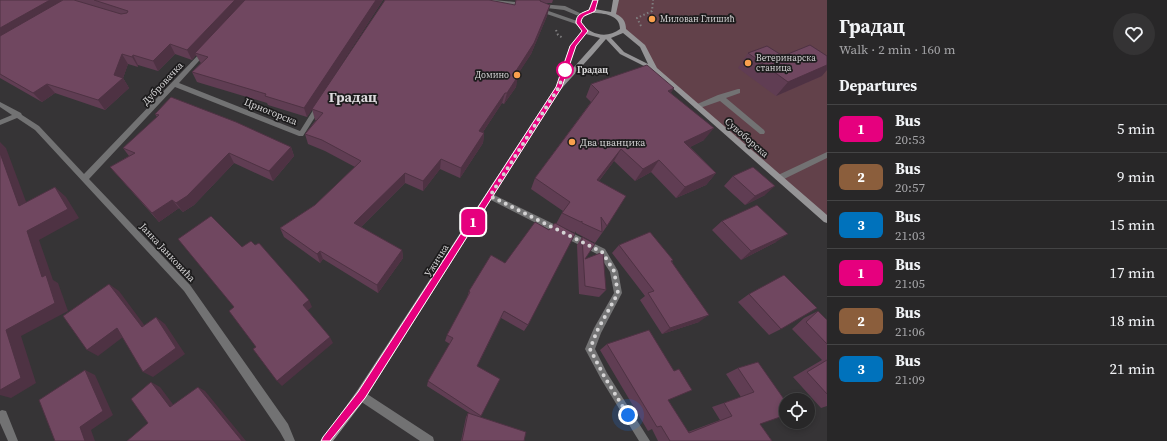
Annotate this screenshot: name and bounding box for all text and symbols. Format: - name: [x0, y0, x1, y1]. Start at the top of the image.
- place label: Милован Глишић: [660, 13, 736, 25]
- text: Градац: [839, 13, 905, 39]
- button: heart: [1113, 13, 1155, 55]
- marker: Милован Глишић: [647, 14, 657, 24]
- text: Walk · 2 min · 160 m: [839, 41, 955, 58]
- place label: Ветеринарска станица: [756, 52, 816, 74]
- street label: Дубровачка: [139, 58, 186, 108]
- marker: Ветеринарска станица: [743, 58, 753, 68]
- marker: Градац: [556, 61, 574, 79]
- place label: Градац: [577, 64, 608, 76]
- place label: Домино: [475, 69, 509, 81]
- marker: Домино: [512, 70, 522, 80]
- text: Departures: [839, 75, 917, 96]
- district label: Градац: [329, 87, 377, 107]
- street label: Црногорска: [242, 95, 300, 128]
- text: Bus: [895, 110, 921, 131]
- street label: Сувоборска: [722, 115, 772, 161]
- text: 5 min: [1117, 118, 1155, 139]
- text: 1: [857, 119, 865, 139]
- text: 20:53: [895, 131, 925, 148]
- place label: Два цванцика: [580, 136, 646, 149]
- marker: Два цванцика: [567, 137, 577, 147]
- text: Bus: [895, 158, 921, 179]
- text: 9 min: [1117, 166, 1155, 187]
- text: 2: [857, 167, 865, 187]
- text: 20:57: [895, 179, 925, 196]
- text: Bus: [895, 206, 921, 227]
- line badge: 1: [460, 209, 486, 235]
- text: 1: [469, 212, 477, 232]
- text: 15 min: [1109, 214, 1155, 235]
- text: 3: [857, 215, 865, 235]
- street label: Јанка Јанковића: [136, 219, 199, 285]
- text: 21:03: [895, 227, 925, 244]
- street label: Ужичка: [421, 241, 452, 279]
- text: Bus: [895, 254, 921, 275]
- text: 17 min: [1109, 262, 1155, 283]
- text: 1: [857, 263, 865, 283]
- text: 21:05: [895, 275, 925, 292]
- text: Bus: [895, 302, 921, 323]
- text: 18 min: [1109, 310, 1155, 331]
- text: 2: [857, 311, 865, 331]
- text: 21:06: [895, 323, 925, 340]
- text: Bus: [895, 350, 921, 371]
- text: 21 min: [1109, 358, 1155, 379]
- text: 3: [857, 359, 865, 379]
- text: 21:09: [895, 371, 925, 388]
- map controls: [779, 393, 815, 429]
- button: locate: [779, 393, 815, 429]
- your location: [618, 405, 638, 425]

